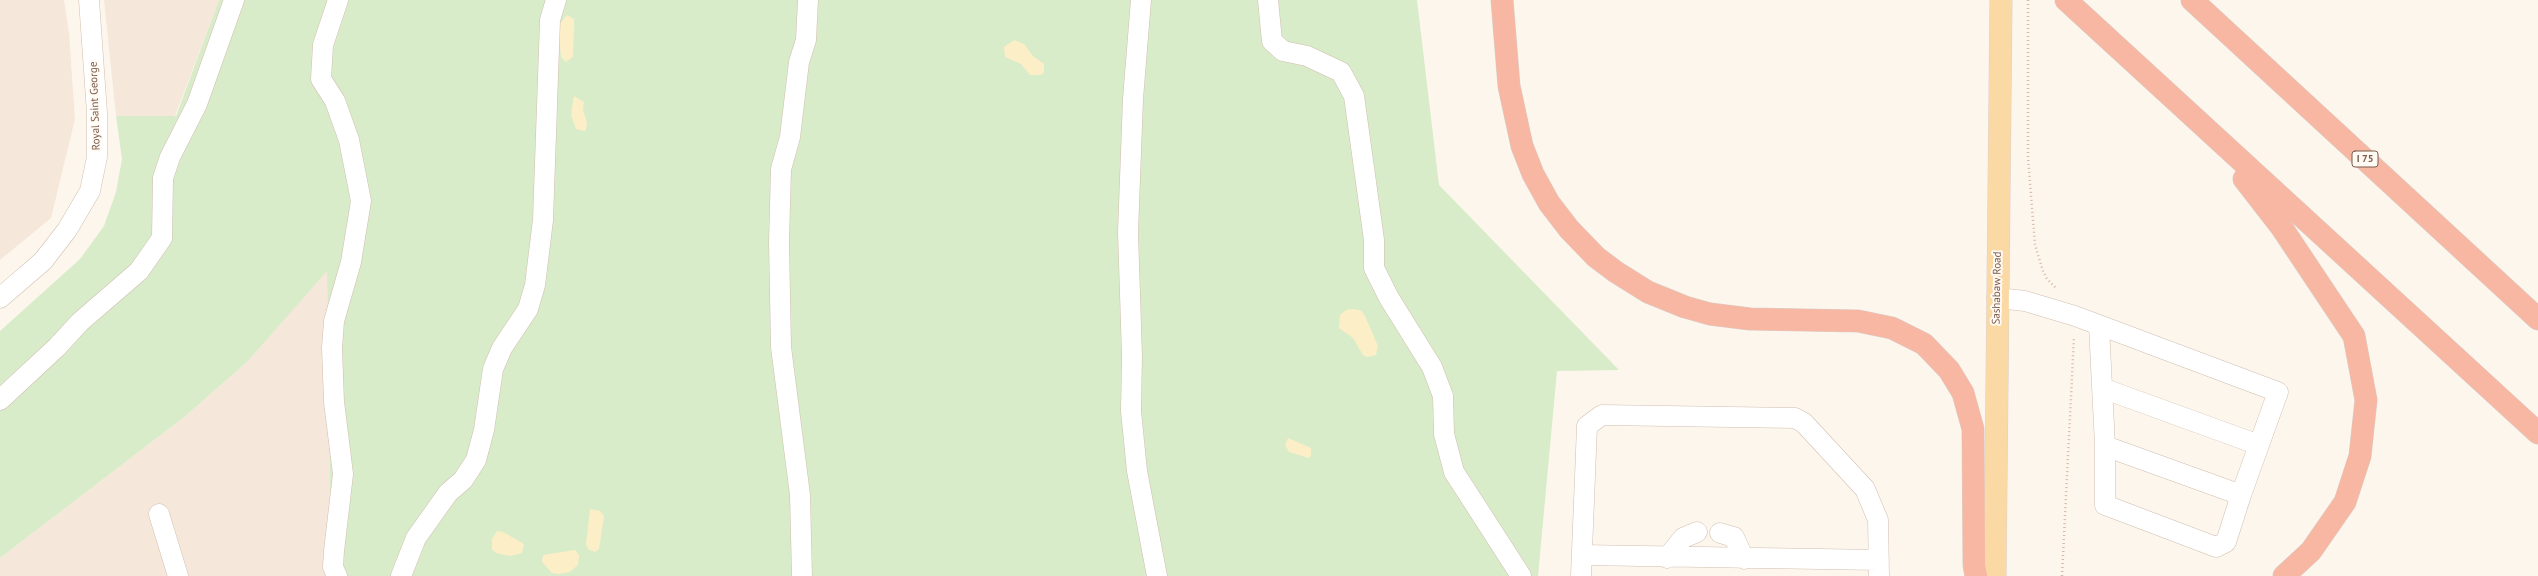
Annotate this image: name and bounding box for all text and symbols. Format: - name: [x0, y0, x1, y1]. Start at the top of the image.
- street label: Royal Saint George: [87, 61, 103, 151]
- road number: I 75: [2352, 151, 2378, 167]
- street label: Sashabaw Road: [1990, 251, 2004, 325]

